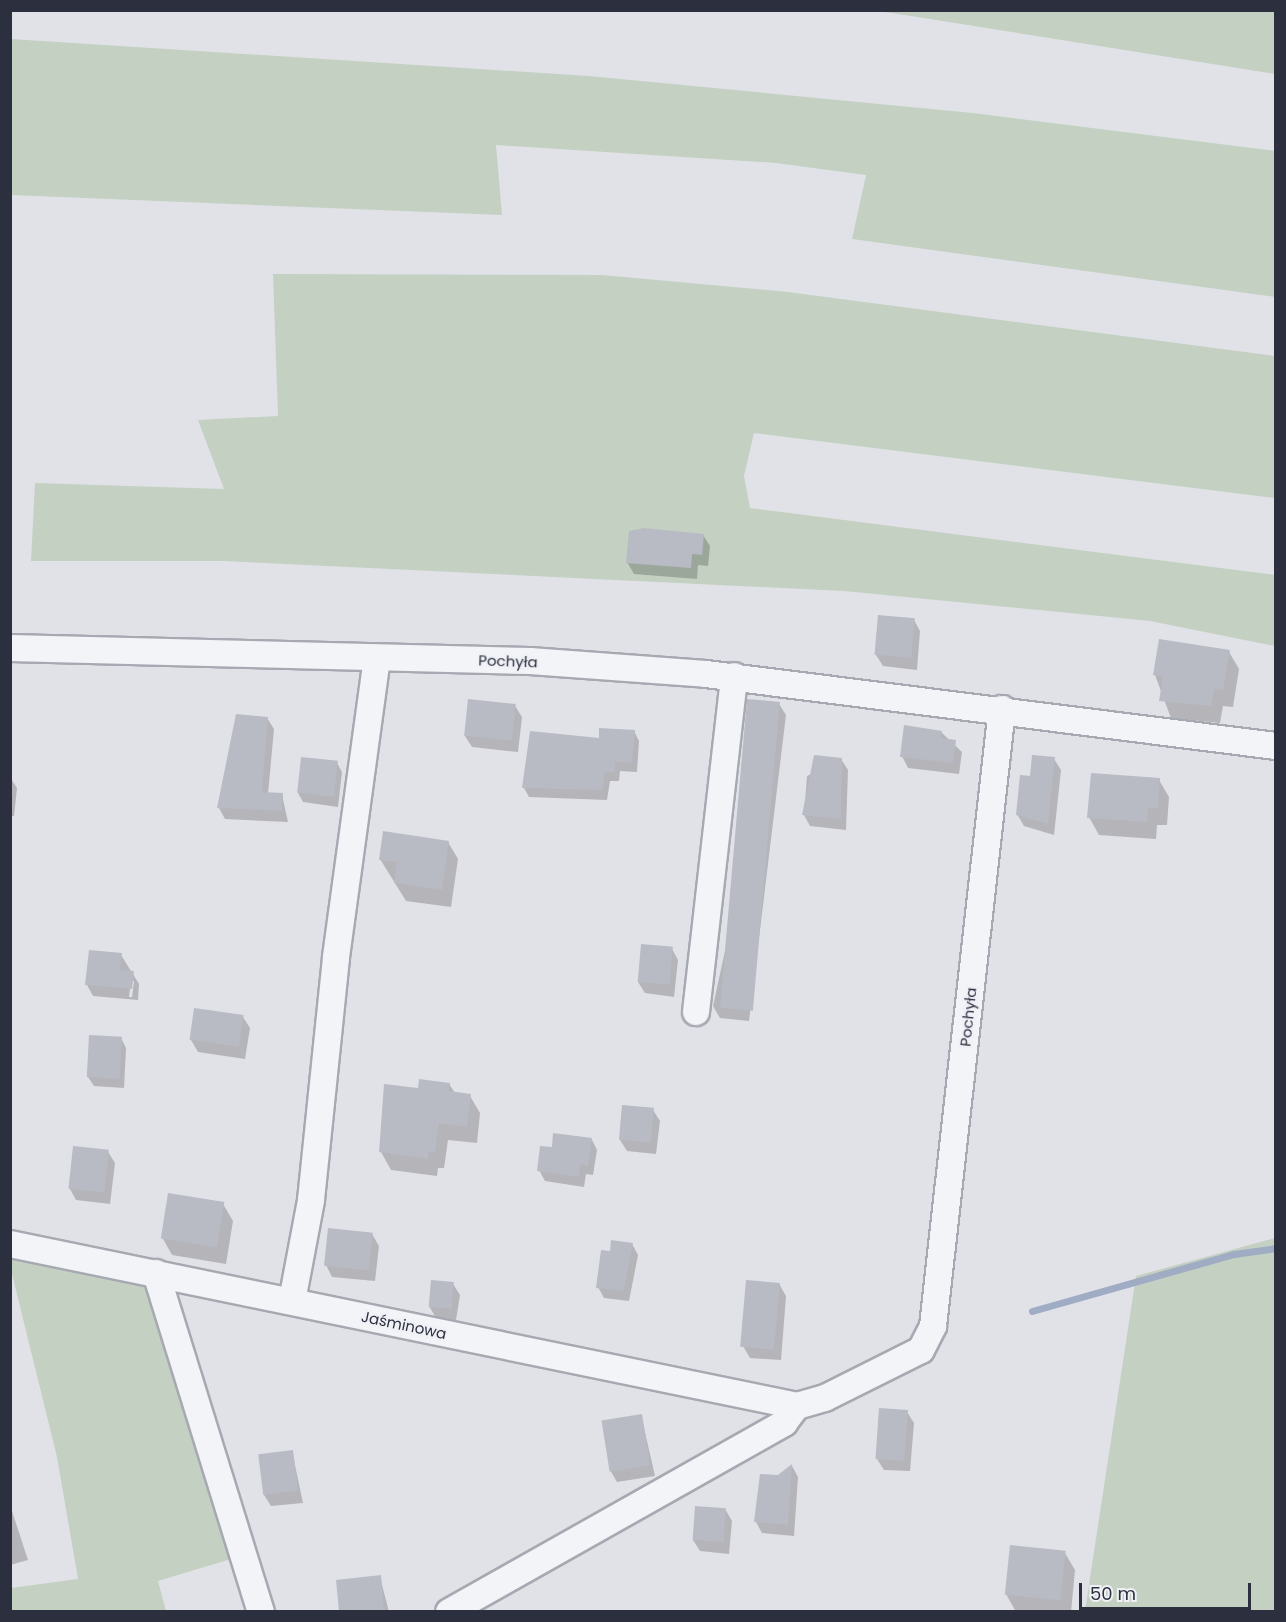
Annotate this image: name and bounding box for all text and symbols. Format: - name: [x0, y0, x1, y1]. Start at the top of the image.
- street label: Pochyła: [478, 651, 538, 671]
- street label: Pochyła: [956, 987, 980, 1047]
- street label: Jaśminowa: [360, 1307, 448, 1343]
- scale bar: [1082, 1571, 1254, 1609]
- text: 50 m: [1090, 1581, 1136, 1606]

